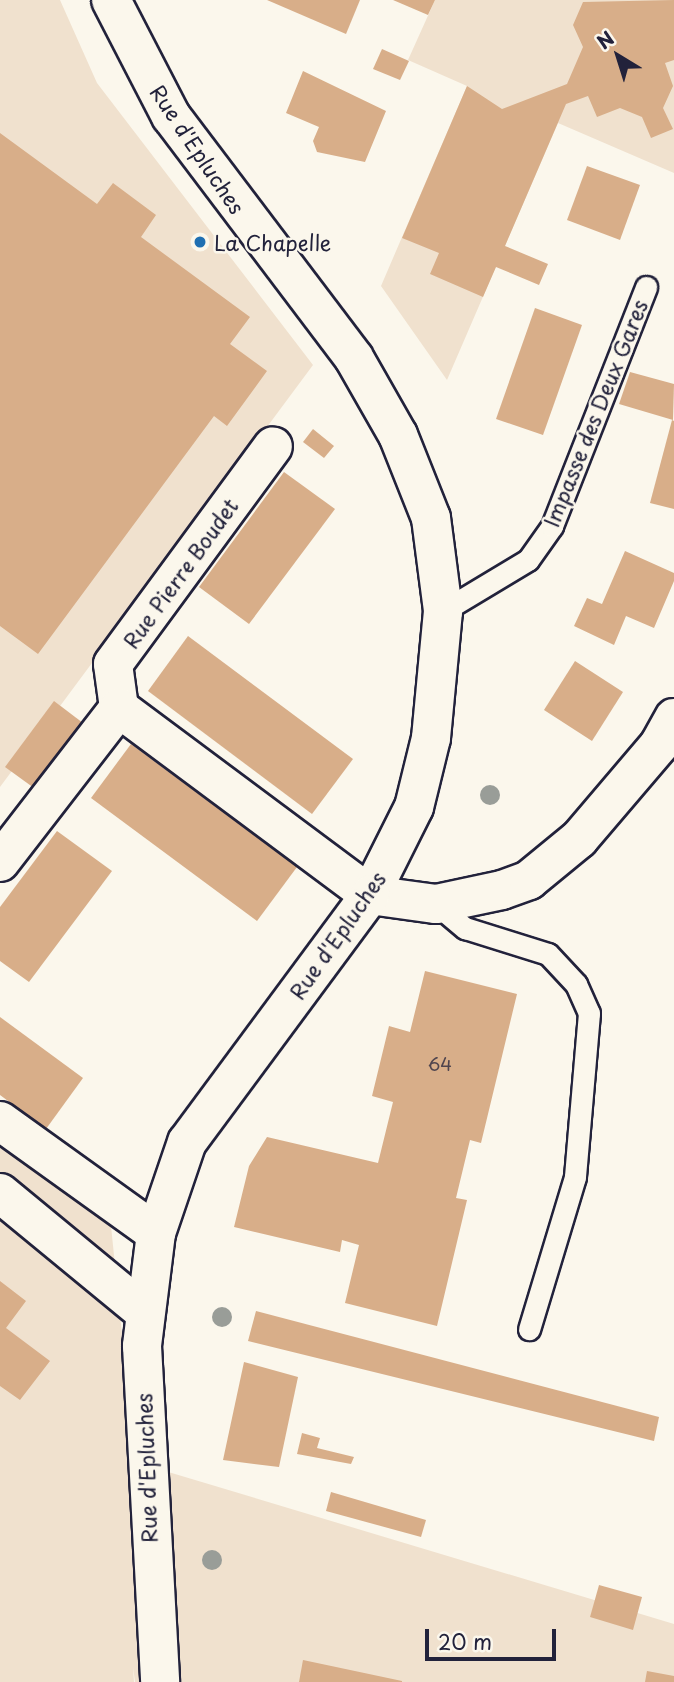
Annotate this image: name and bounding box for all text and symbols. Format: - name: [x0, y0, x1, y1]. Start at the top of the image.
- north arrow: [583, 21, 653, 91]
- text: N: [591, 24, 620, 55]
- street label: Rue d'Epluches: [145, 79, 251, 219]
- place label: La Chapelle: [214, 229, 332, 255]
- marker: La Chapelle: [192, 234, 208, 250]
- street label: Impasse des Deux Gares: [537, 295, 653, 531]
- street label: Rue Pierre Boudet: [116, 492, 244, 654]
- street label: Rue d'Epluches: [283, 866, 391, 1004]
- house number: 64: [428, 1053, 452, 1075]
- street label: Rue d'Epluches: [131, 1392, 161, 1544]
- scale bar: [429, 1616, 560, 1660]
- text: 20 m: [438, 1625, 492, 1657]

